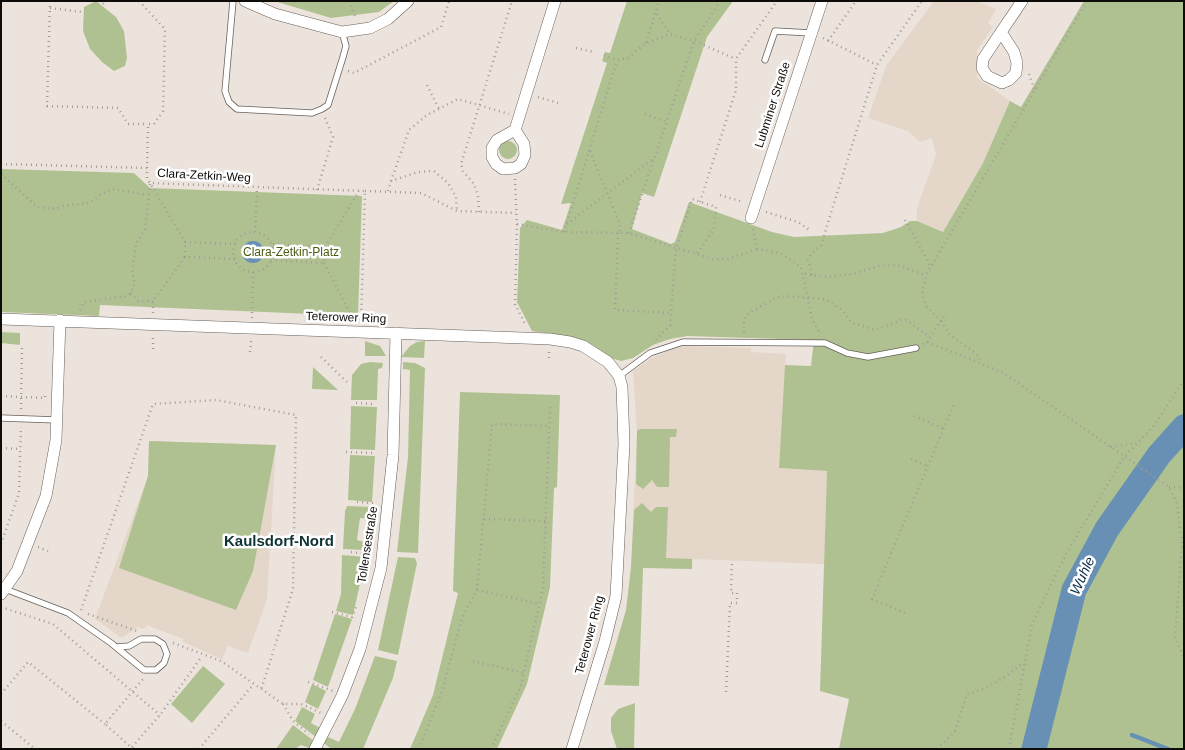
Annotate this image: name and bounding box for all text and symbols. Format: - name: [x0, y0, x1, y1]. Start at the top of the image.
- street label: Lubminer Straße: [752, 60, 794, 150]
- street label: Clara-Zetkin-Weg: [157, 166, 251, 186]
- park label: Clara-Zetkin-Platz: [243, 246, 339, 260]
- street label: Teterower Ring: [305, 309, 387, 327]
- street label: Tollensestraße: [355, 505, 381, 585]
- district label: Kaulsdorf-Nord: [224, 533, 334, 551]
- water label: Wuhle: [1067, 554, 1099, 598]
- street label: Teterower Ring: [573, 594, 607, 676]

